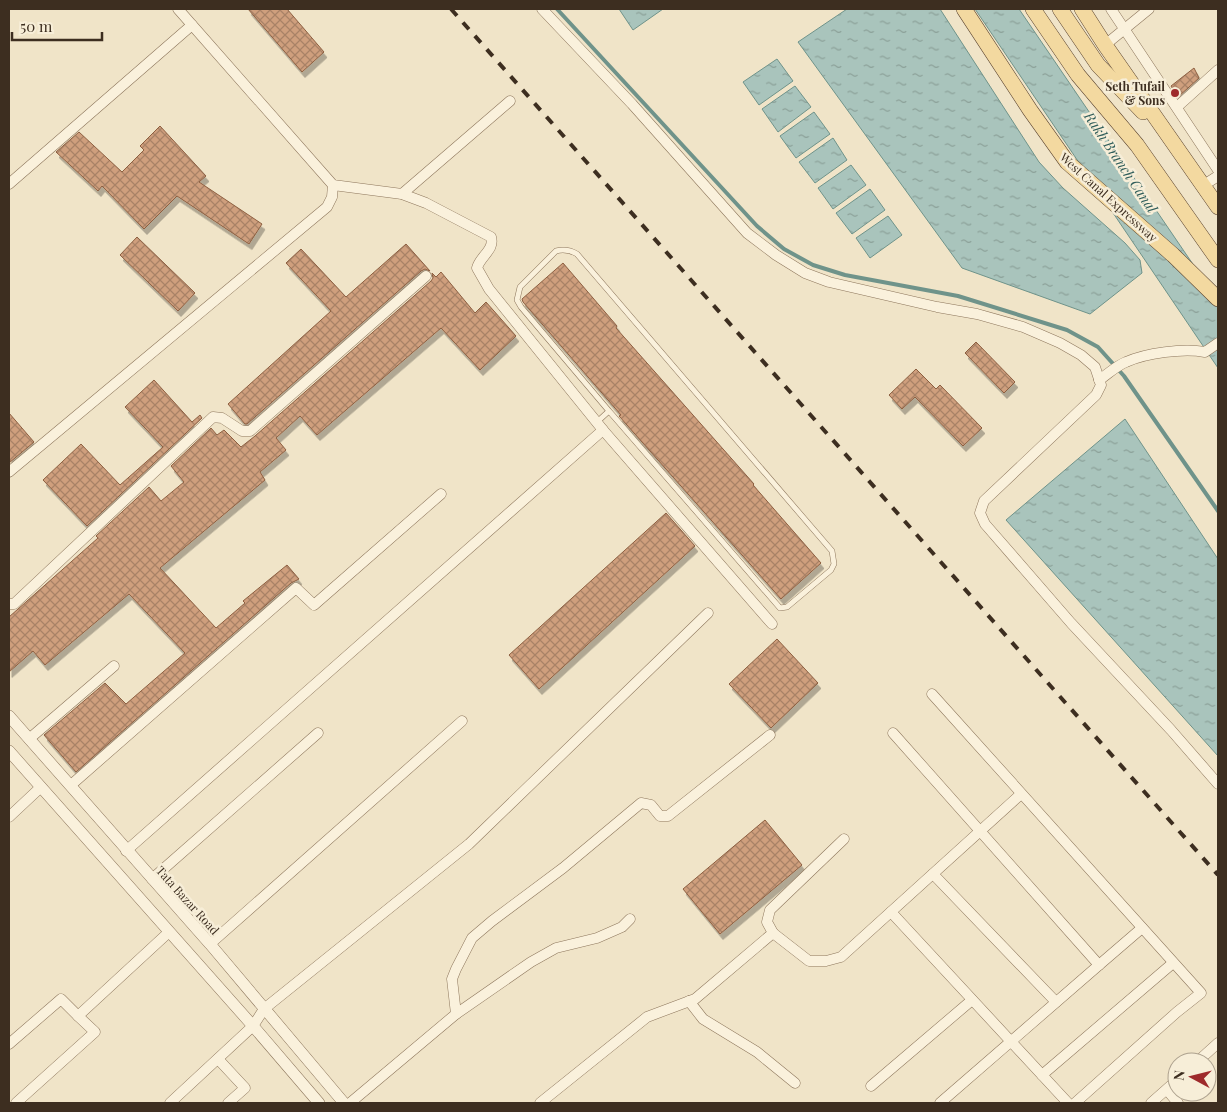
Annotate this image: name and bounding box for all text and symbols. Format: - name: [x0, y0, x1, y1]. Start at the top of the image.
- scale bar: [12, 10, 102, 42]
- text: 50 m: [20, 16, 53, 36]
- place label: Seth Tufail & Sons: [1105, 78, 1165, 108]
- marker: Seth Tufail & Sons: [1169, 87, 1181, 99]
- water label: Rakh Branch Canal: [1080, 107, 1162, 217]
- street label: West Canal Expressway: [1056, 148, 1161, 245]
- street label: Tata Bazar Road: [153, 862, 223, 938]
- north arrow: [1167, 1052, 1217, 1102]
- text: N: [1169, 1069, 1189, 1082]

